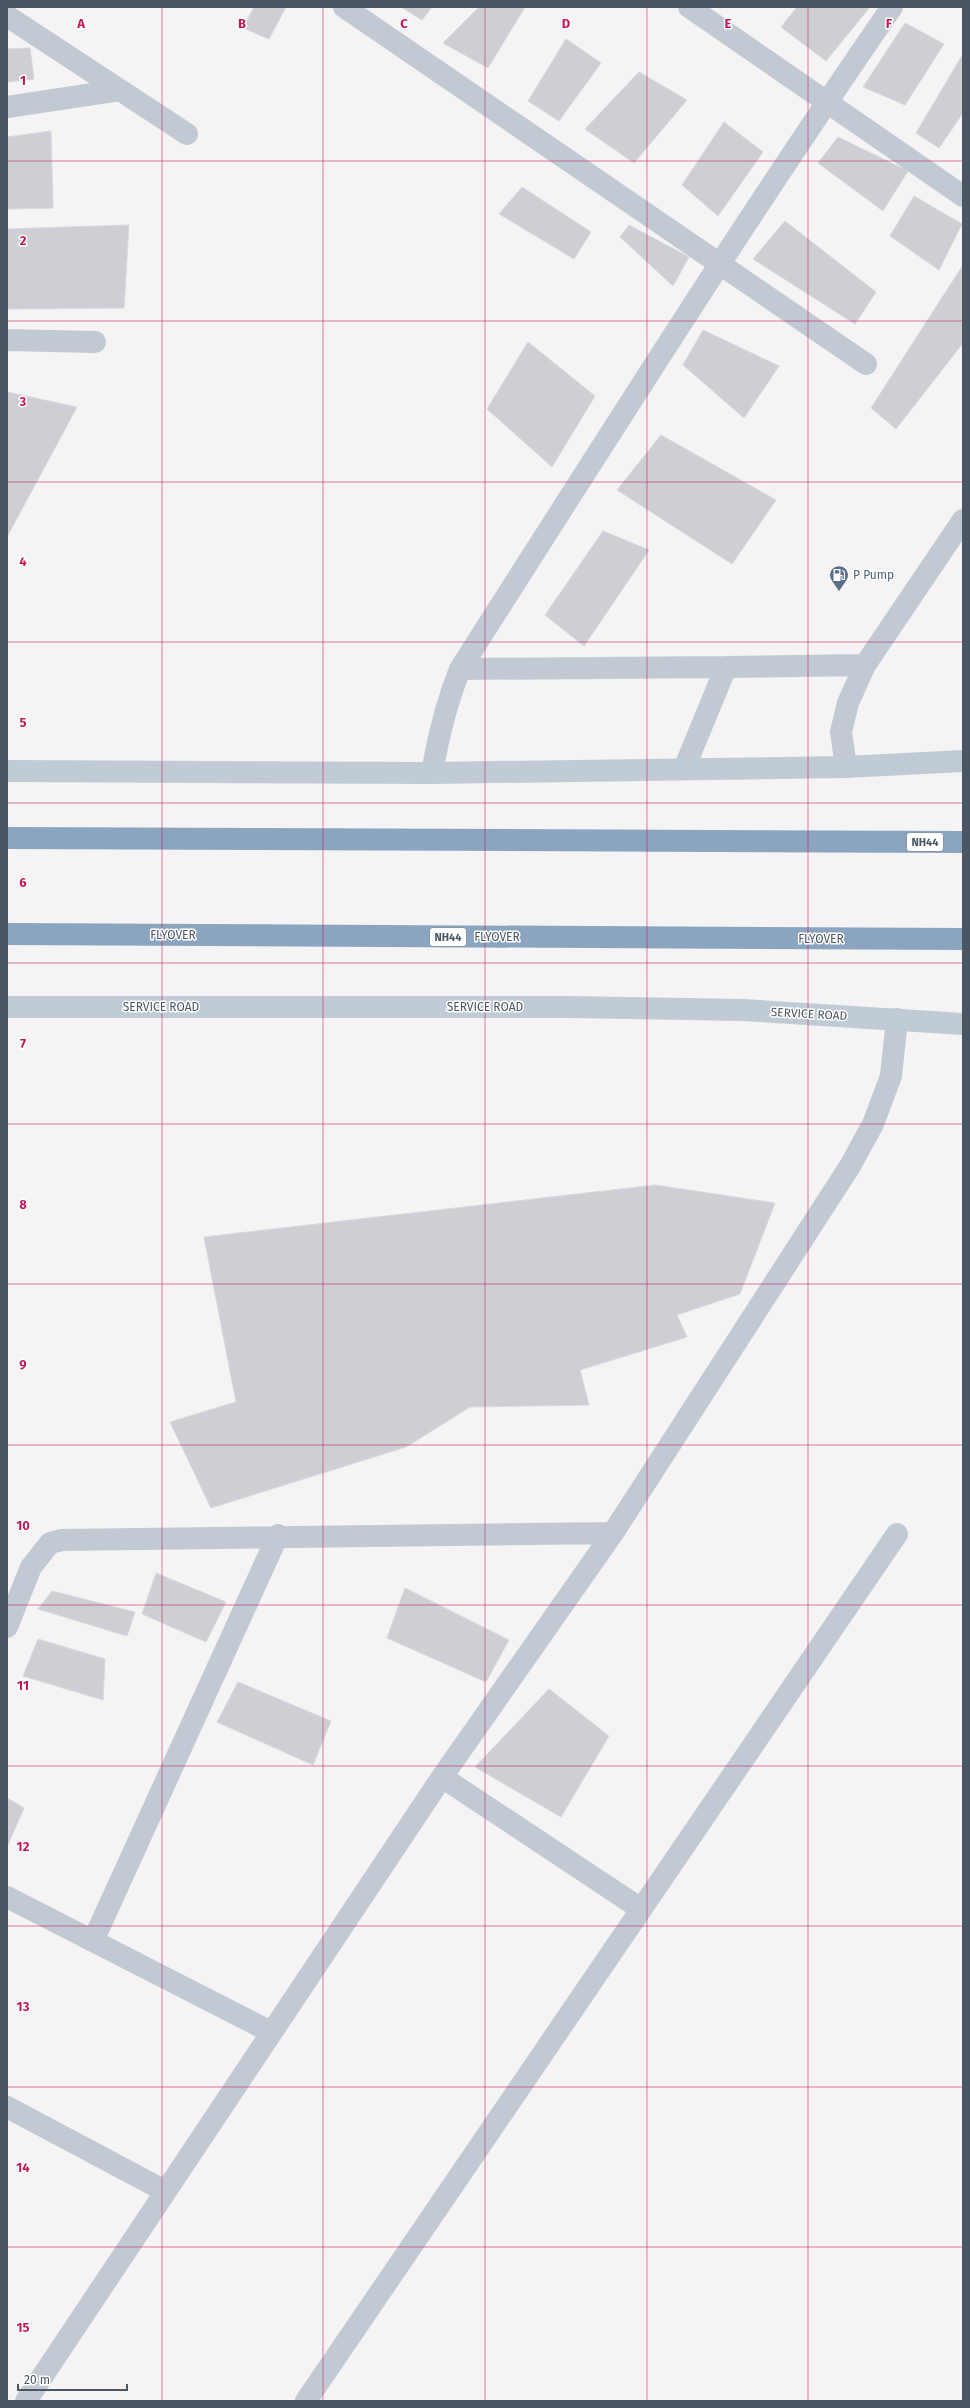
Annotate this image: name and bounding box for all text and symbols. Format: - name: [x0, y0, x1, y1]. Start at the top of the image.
- text: A: [76, 16, 85, 31]
- text: B: [238, 16, 246, 31]
- text: C: [400, 16, 408, 31]
- text: D: [562, 16, 571, 31]
- text: E: [725, 16, 732, 31]
- text: F: [886, 16, 893, 31]
- text: 1: [20, 73, 26, 88]
- text: 2: [20, 233, 27, 248]
- text: 3: [19, 394, 27, 409]
- text: 4: [19, 554, 27, 569]
- fuel station icon: P Pump: [828, 564, 850, 592]
- place label: P Pump: [853, 568, 894, 582]
- text: 5: [20, 715, 27, 730]
- road number: NH44: [907, 833, 943, 851]
- text: 6: [19, 875, 27, 890]
- street label: FLYOVER: [150, 928, 196, 942]
- road number: NH44: [430, 928, 466, 946]
- street label: FLYOVER: [474, 930, 520, 944]
- street label: FLYOVER: [798, 932, 844, 946]
- street label: SERVICE ROAD: [123, 1000, 200, 1014]
- street label: SERVICE ROAD: [447, 1000, 524, 1014]
- street label: SERVICE ROAD: [770, 1005, 848, 1023]
- text: 7: [20, 1036, 26, 1051]
- text: 8: [19, 1197, 27, 1212]
- text: 9: [19, 1357, 27, 1372]
- text: 10: [16, 1518, 30, 1533]
- text: 11: [17, 1678, 29, 1693]
- text: 12: [17, 1839, 30, 1854]
- text: 13: [17, 1999, 30, 2014]
- text: 14: [16, 2160, 30, 2175]
- text: 15: [16, 2320, 30, 2335]
- scale bar: [18, 2366, 127, 2392]
- text: 20 m: [24, 2373, 50, 2387]

